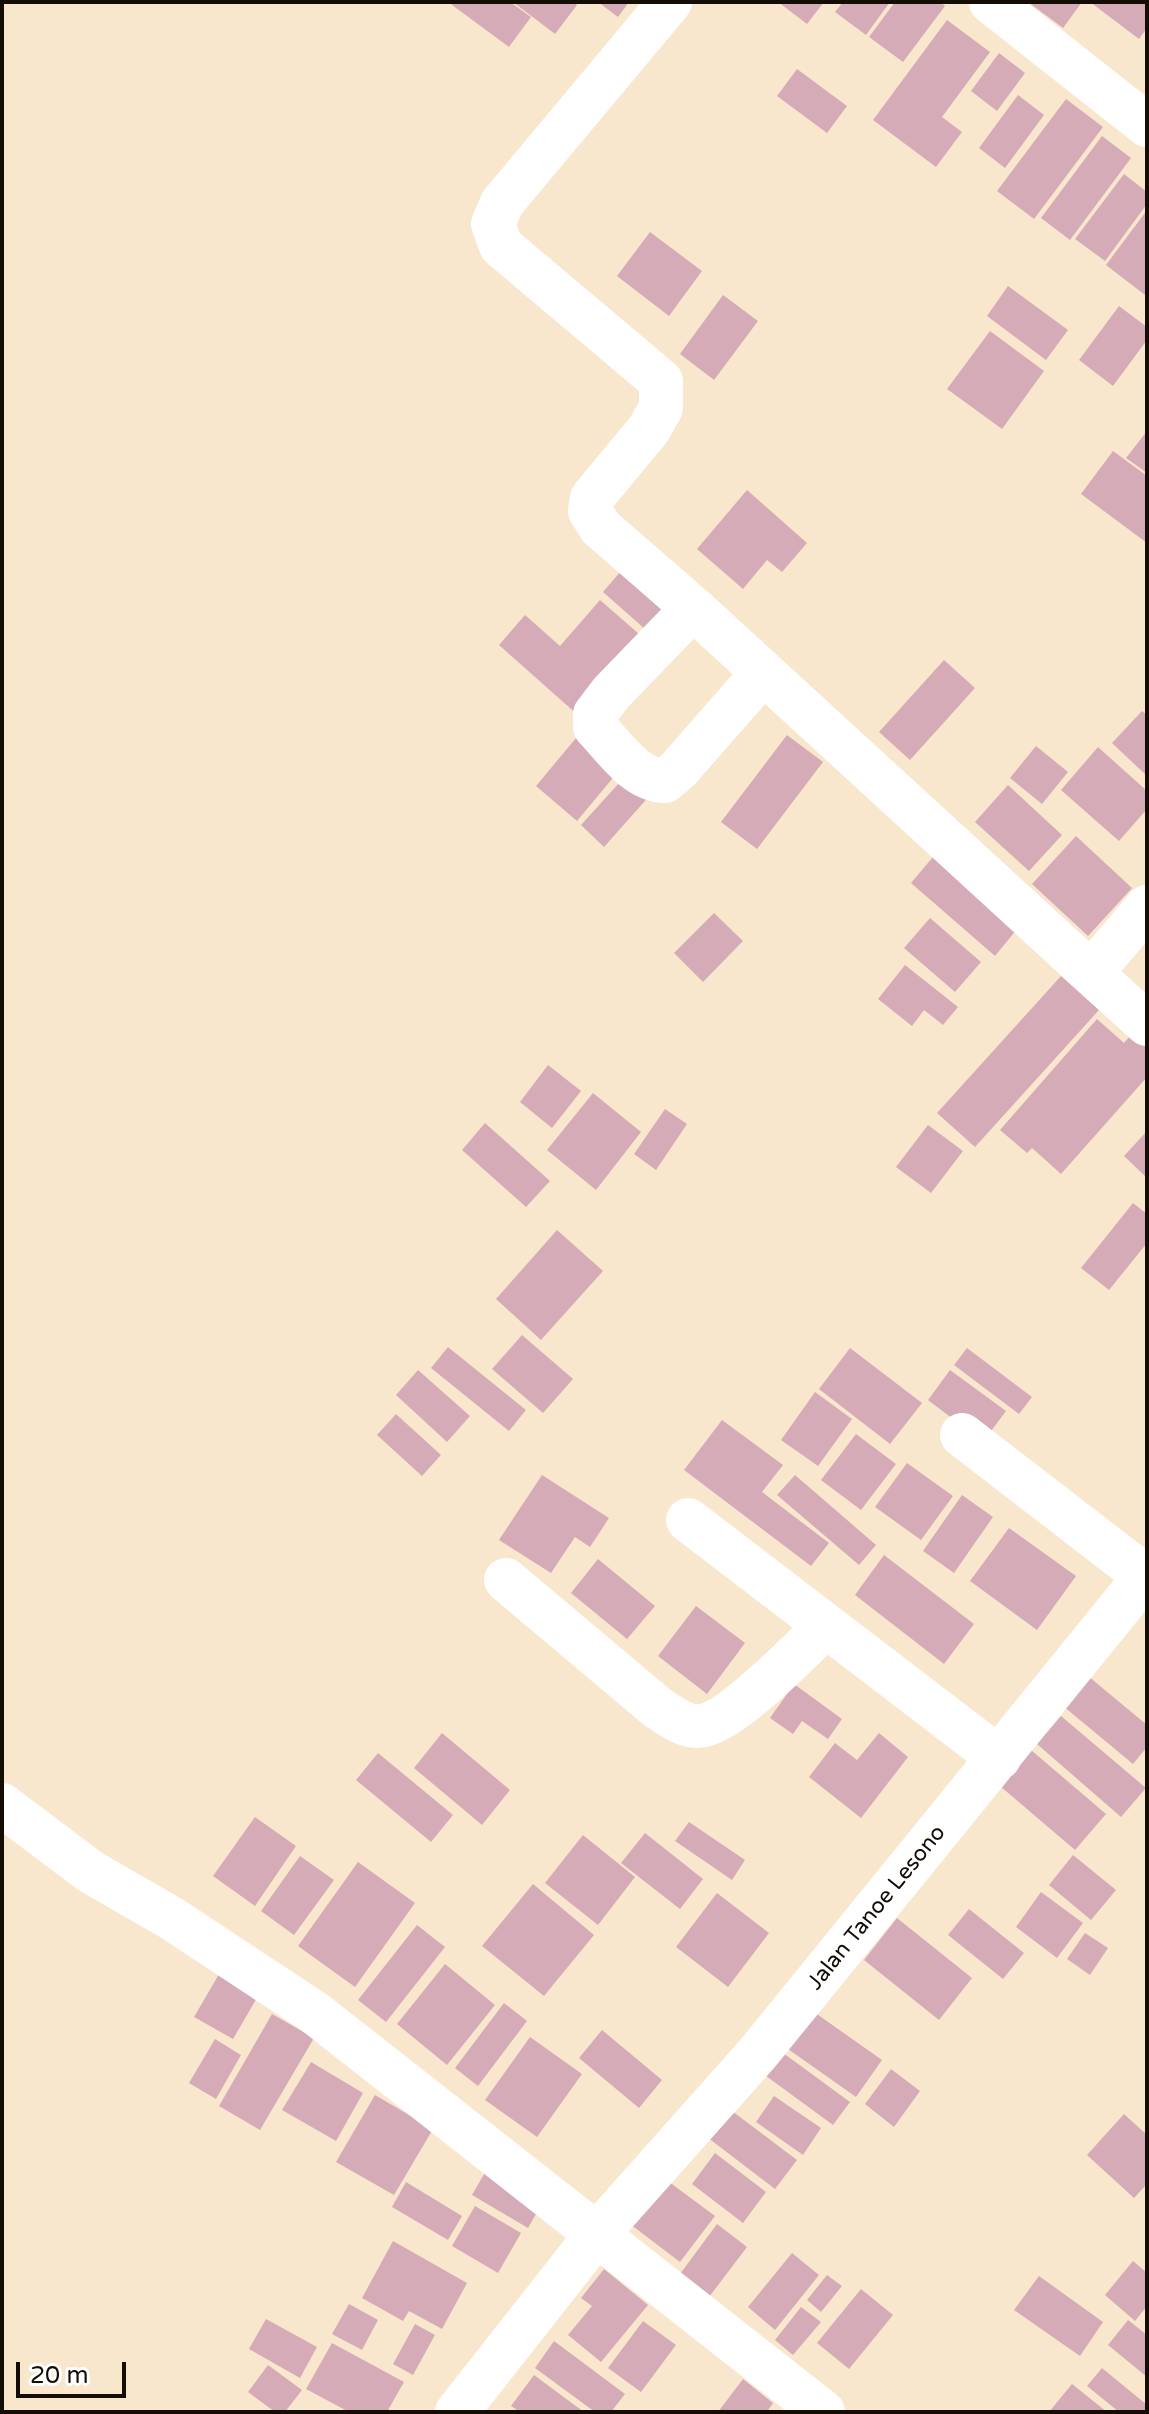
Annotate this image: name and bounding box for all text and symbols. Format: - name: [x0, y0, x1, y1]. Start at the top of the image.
- street label: Jalan Tanoe Lesono: [802, 1820, 952, 1996]
- scale bar: [20, 2346, 130, 2396]
- text: 20 m: [30, 2361, 88, 2390]

